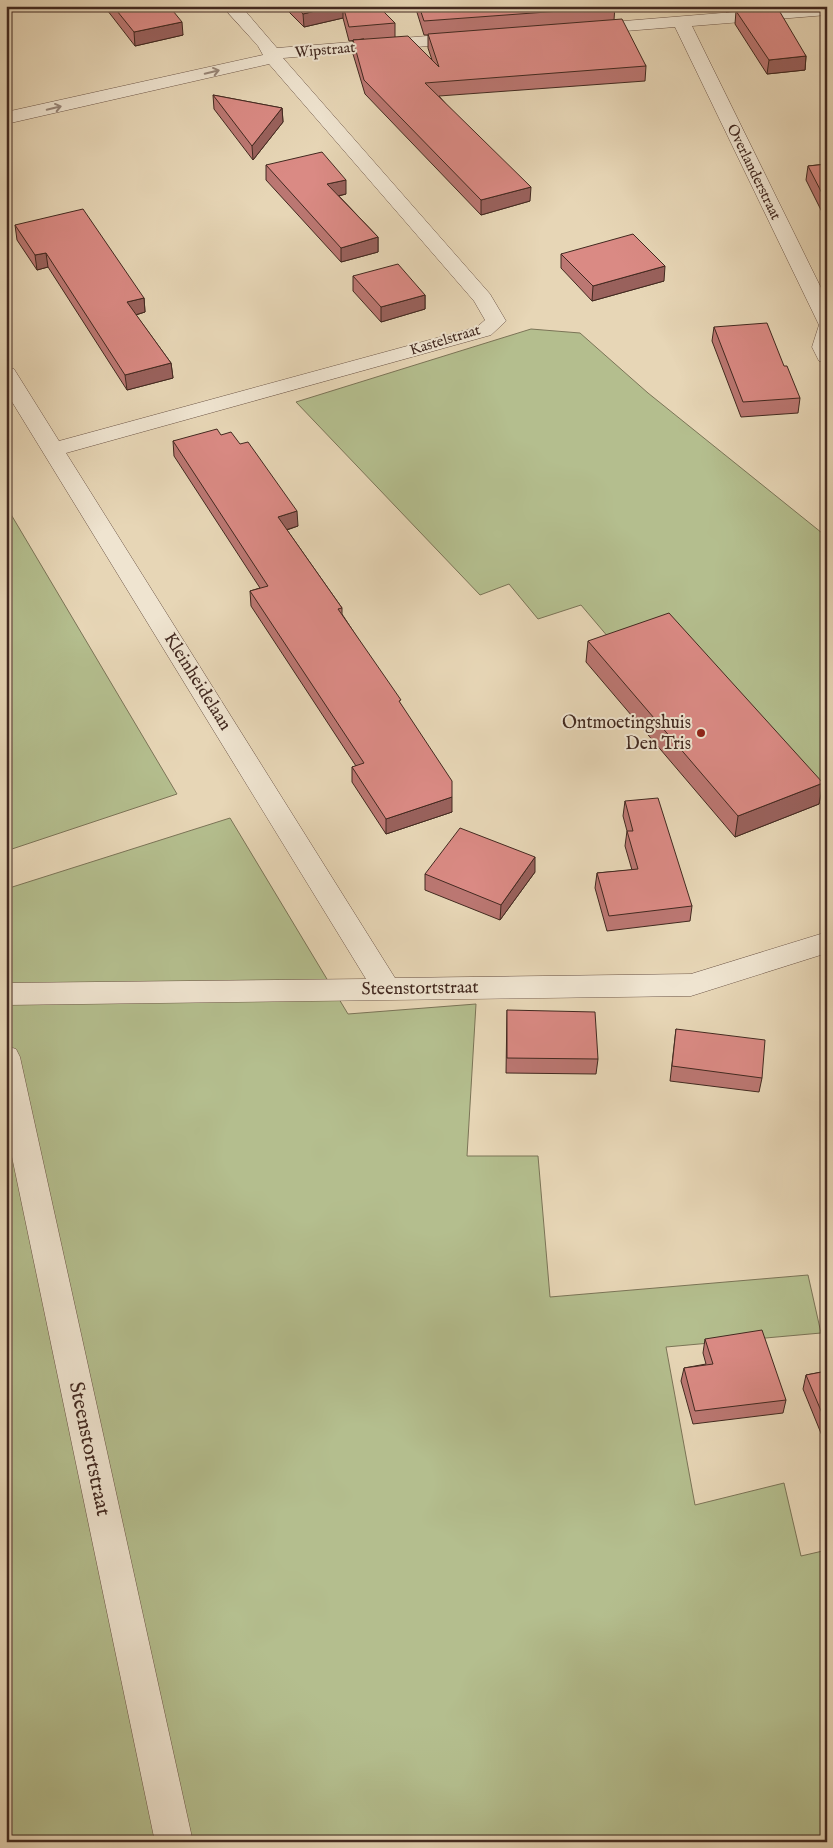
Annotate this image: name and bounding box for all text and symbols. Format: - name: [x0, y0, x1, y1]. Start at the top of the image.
- street label: Wipstraat: [294, 38, 356, 62]
- one-way arrow: [204, 66, 220, 76]
- one-way arrow: [45, 103, 61, 112]
- street label: Overlanderstraat: [723, 121, 785, 223]
- street label: Kastelstraat: [407, 320, 483, 360]
- street label: Kleinheidelaan: [158, 629, 236, 735]
- place label: Ontmoetingshuis Den Tris: [562, 712, 691, 756]
- marker: Ontmoetingshuis Den Tris: [695, 727, 707, 739]
- street label: Steenstortstraat: [361, 976, 479, 1002]
- street label: Steenstortstraat: [62, 1379, 116, 1519]

